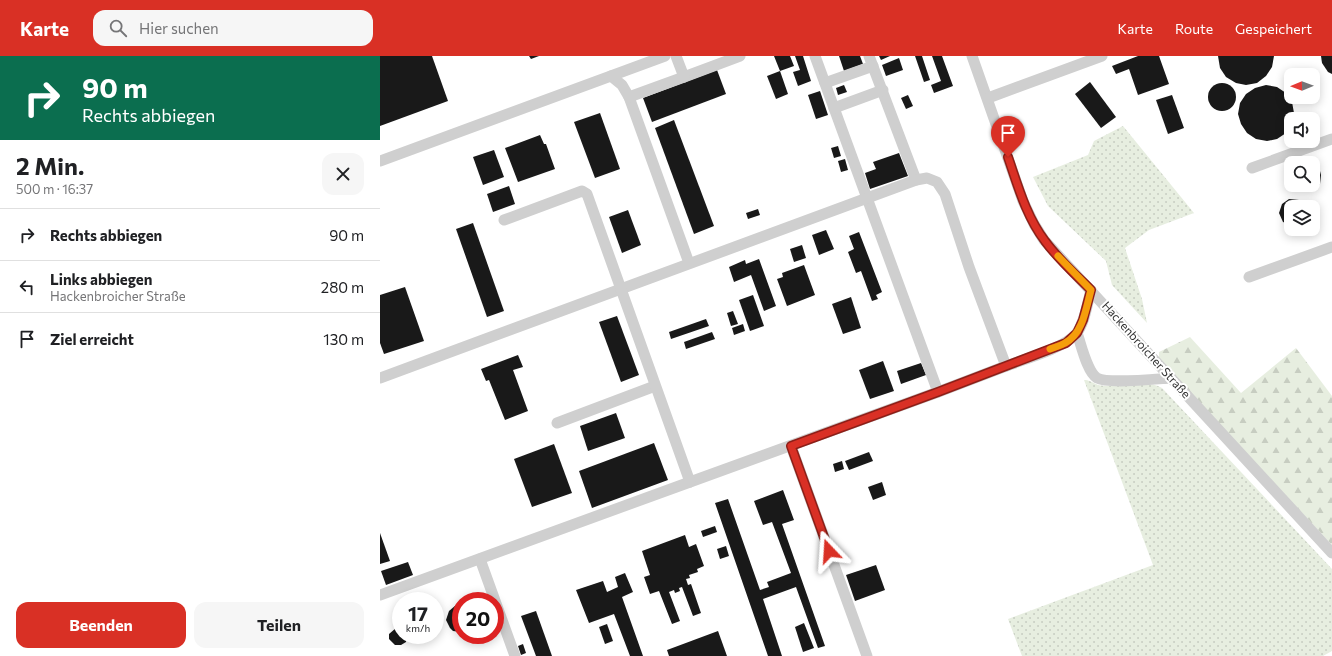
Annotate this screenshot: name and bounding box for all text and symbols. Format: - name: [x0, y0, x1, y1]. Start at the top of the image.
- search box: [93, 10, 373, 46]
- text: Karte: [20, 17, 69, 40]
- icon: search: [107, 17, 129, 39]
- text: Hier suchen: [139, 19, 219, 37]
- text: Karte: [1118, 20, 1153, 37]
- text: Route: [1175, 20, 1213, 37]
- text: Gespeichert: [1235, 20, 1312, 37]
- north arrow: [1284, 68, 1320, 104]
- map controls: [1284, 68, 1320, 236]
- text: 90 m: [82, 70, 148, 104]
- icon: right: [16, 72, 68, 124]
- text: Rechts abbiegen: [82, 104, 215, 126]
- button: sound: [1284, 112, 1320, 148]
- pin: [991, 116, 1025, 157]
- icon: arrive: [997, 122, 1019, 144]
- text: 2 Min.: [16, 151, 84, 180]
- button: close: [322, 153, 364, 195]
- button: search: [1284, 156, 1320, 192]
- text: 500 m · 16:37: [16, 181, 93, 197]
- button: layers: [1284, 200, 1320, 236]
- icon: right: [16, 224, 38, 246]
- text: Rechts abbiegen: [50, 226, 162, 244]
- text: 90 m: [329, 226, 364, 244]
- text: Links abbiegen: [50, 270, 152, 288]
- icon: left: [16, 276, 38, 298]
- text: 280 m: [321, 278, 364, 296]
- text: Hackenbroicher Straße: [50, 288, 186, 304]
- street label: Hackenbroicher Straße: [1100, 298, 1194, 401]
- icon: arrive: [16, 328, 38, 350]
- text: Ziel erreicht: [50, 330, 134, 348]
- text: 130 m: [323, 330, 364, 348]
- position arrow: [808, 530, 850, 572]
- speed limit sign: 20: [452, 592, 504, 644]
- text: 17: [408, 601, 428, 625]
- button: Beenden: [16, 602, 186, 648]
- button: Teilen: [194, 602, 364, 648]
- text: km/h: [406, 622, 430, 634]

